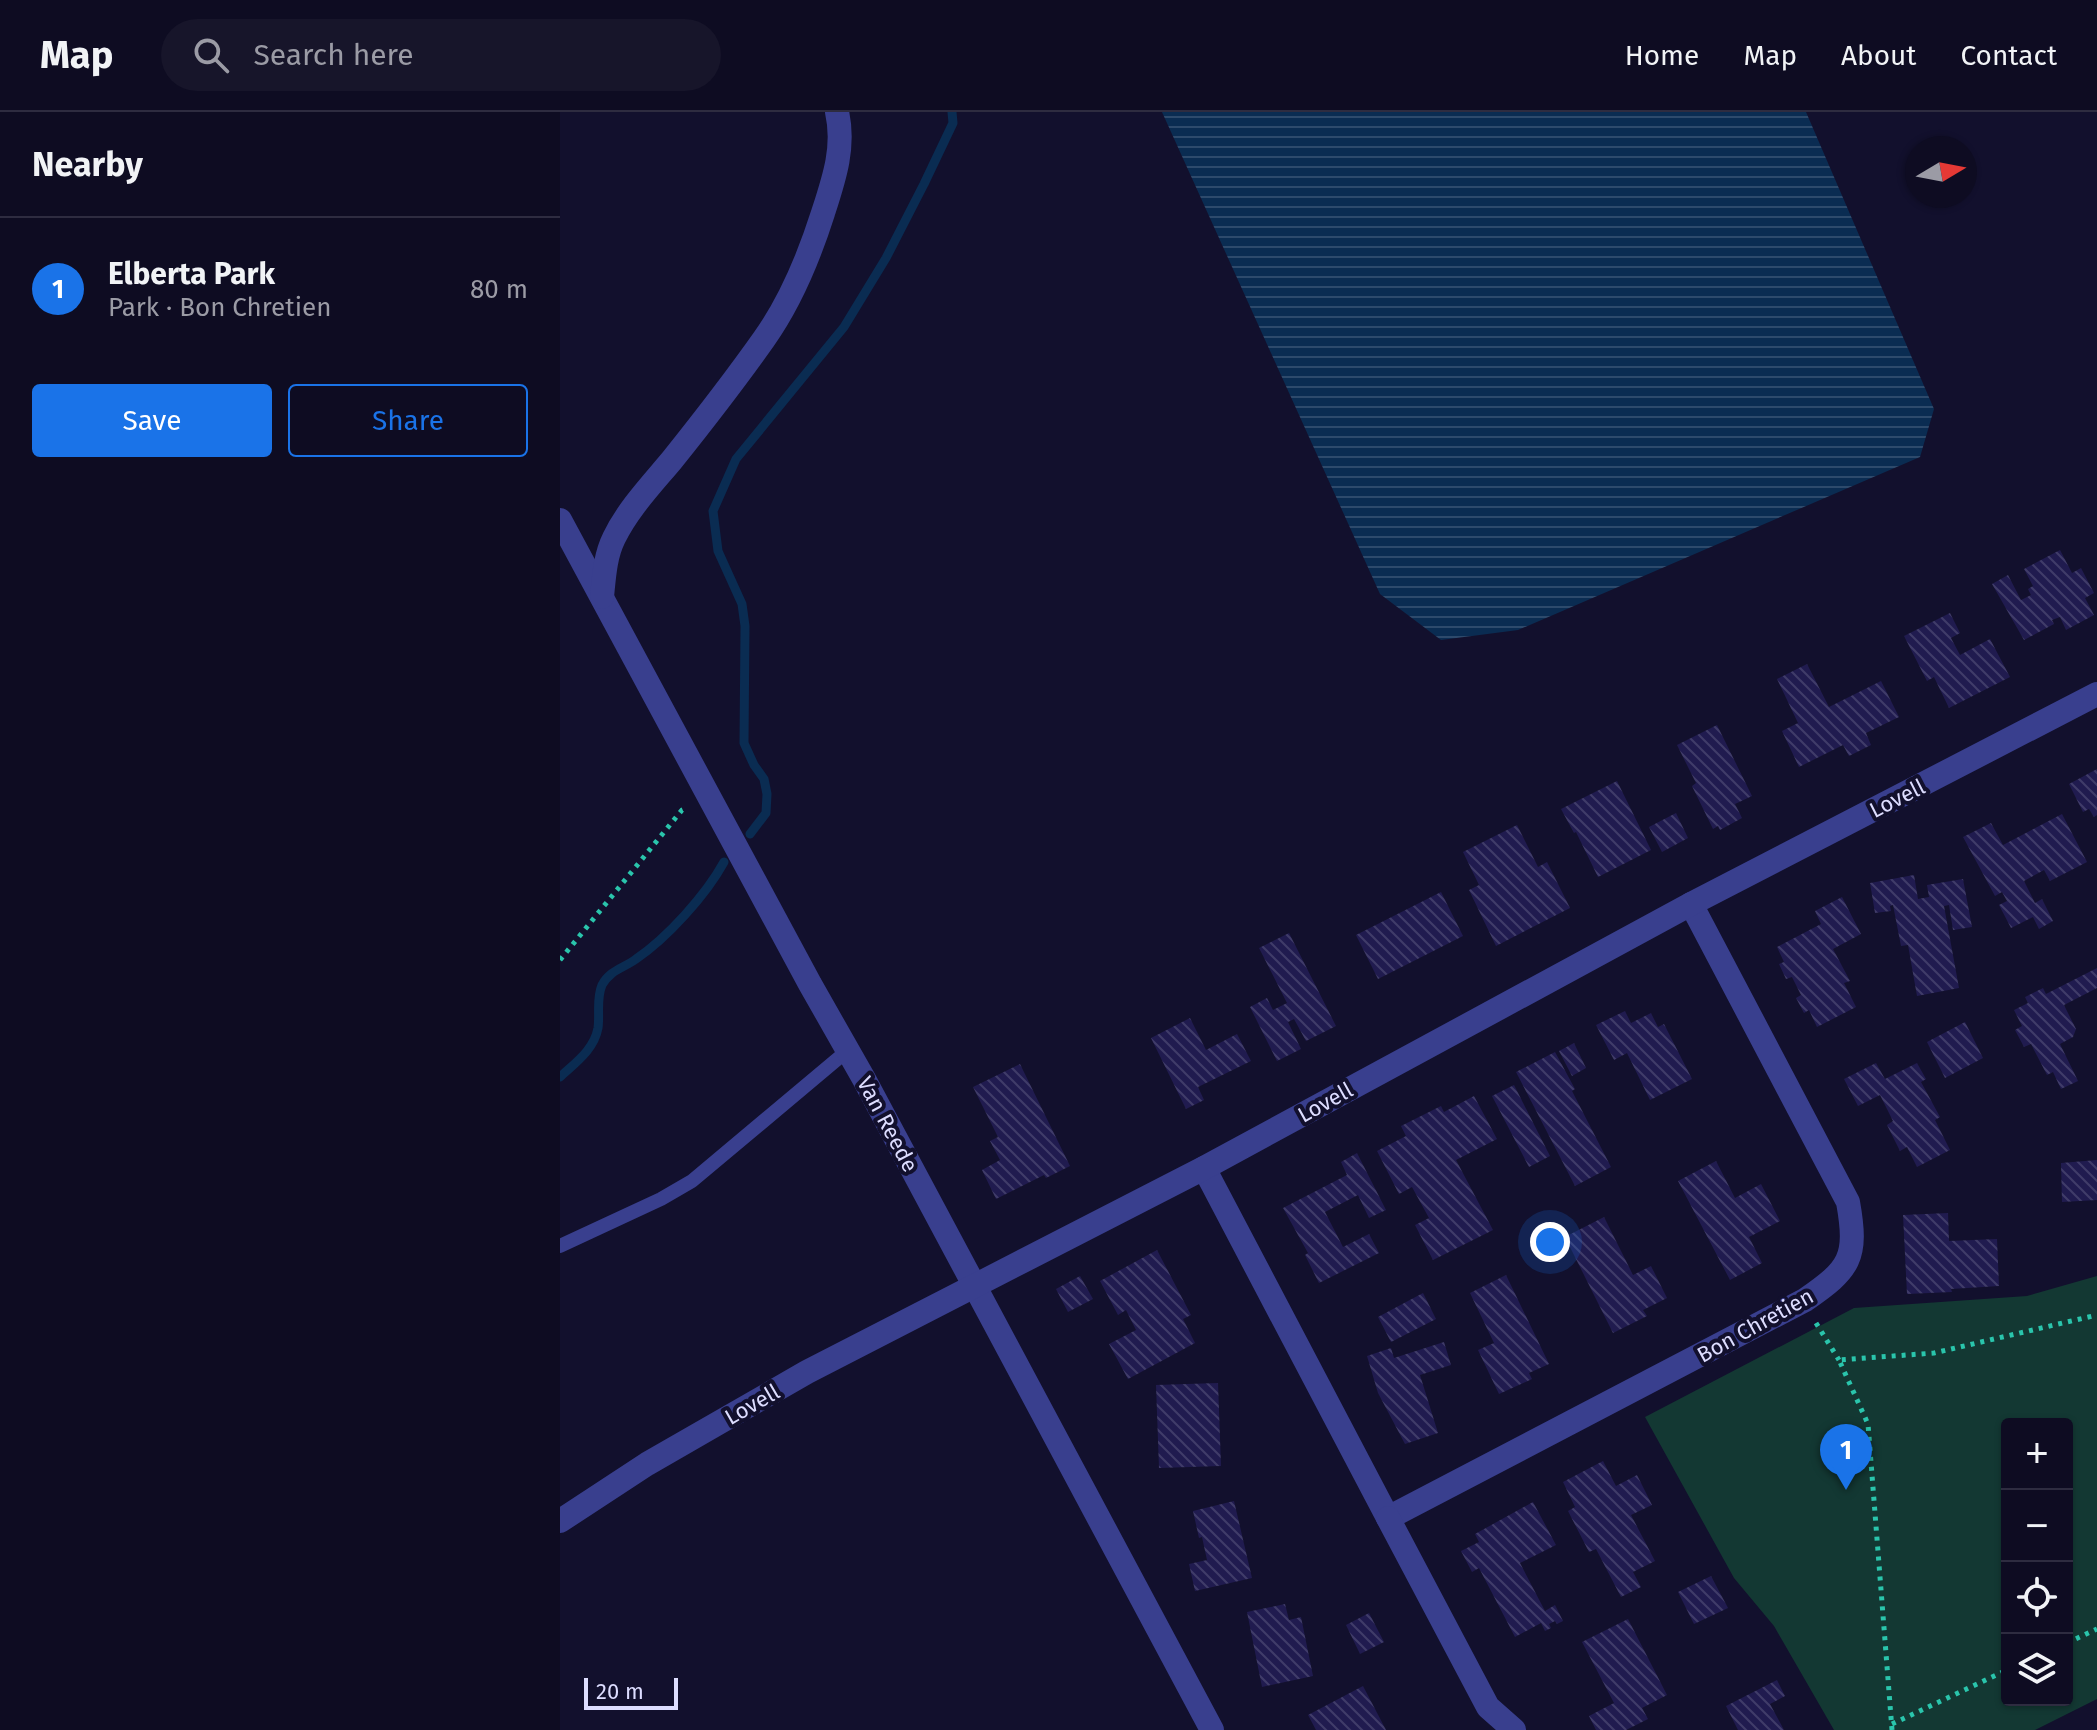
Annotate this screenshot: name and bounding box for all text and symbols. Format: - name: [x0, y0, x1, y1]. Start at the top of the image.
- search box: [161, 19, 721, 91]
- text: Map: [40, 32, 113, 78]
- icon: search: [189, 33, 233, 77]
- text: Search here: [253, 37, 414, 73]
- text: Home: [1625, 39, 1699, 72]
- text: Map: [1743, 39, 1797, 72]
- text: About: [1841, 39, 1916, 72]
- text: Contact: [1960, 39, 2057, 72]
- north arrow: [1905, 136, 1977, 208]
- text: Nearby: [32, 144, 143, 185]
- text: Elberta Park: [108, 256, 275, 292]
- text: 1: [52, 274, 64, 305]
- text: 80 m: [470, 274, 528, 305]
- text: Park · Bon Chretien: [108, 292, 331, 323]
- button: Save: [32, 384, 272, 457]
- button: Share: [288, 384, 528, 457]
- street label: Lovell: [1865, 773, 1930, 824]
- street label: Van Reede: [851, 1072, 924, 1177]
- street label: Lovell: [1293, 1076, 1357, 1128]
- your location: [1530, 1222, 1570, 1262]
- street label: Bon Chretien: [1692, 1282, 1818, 1368]
- street label: Lovell: [720, 1378, 784, 1431]
- map controls: [2001, 1418, 2073, 1706]
- button: +: [2001, 1418, 2073, 1490]
- pin: 1: [1820, 1424, 1872, 1490]
- button: −: [2001, 1490, 2073, 1562]
- button: locate: [2001, 1562, 2073, 1634]
- button: layers: [2001, 1634, 2073, 1706]
- scale bar: [584, 1674, 678, 1710]
- text: 20 m: [596, 1678, 644, 1705]

